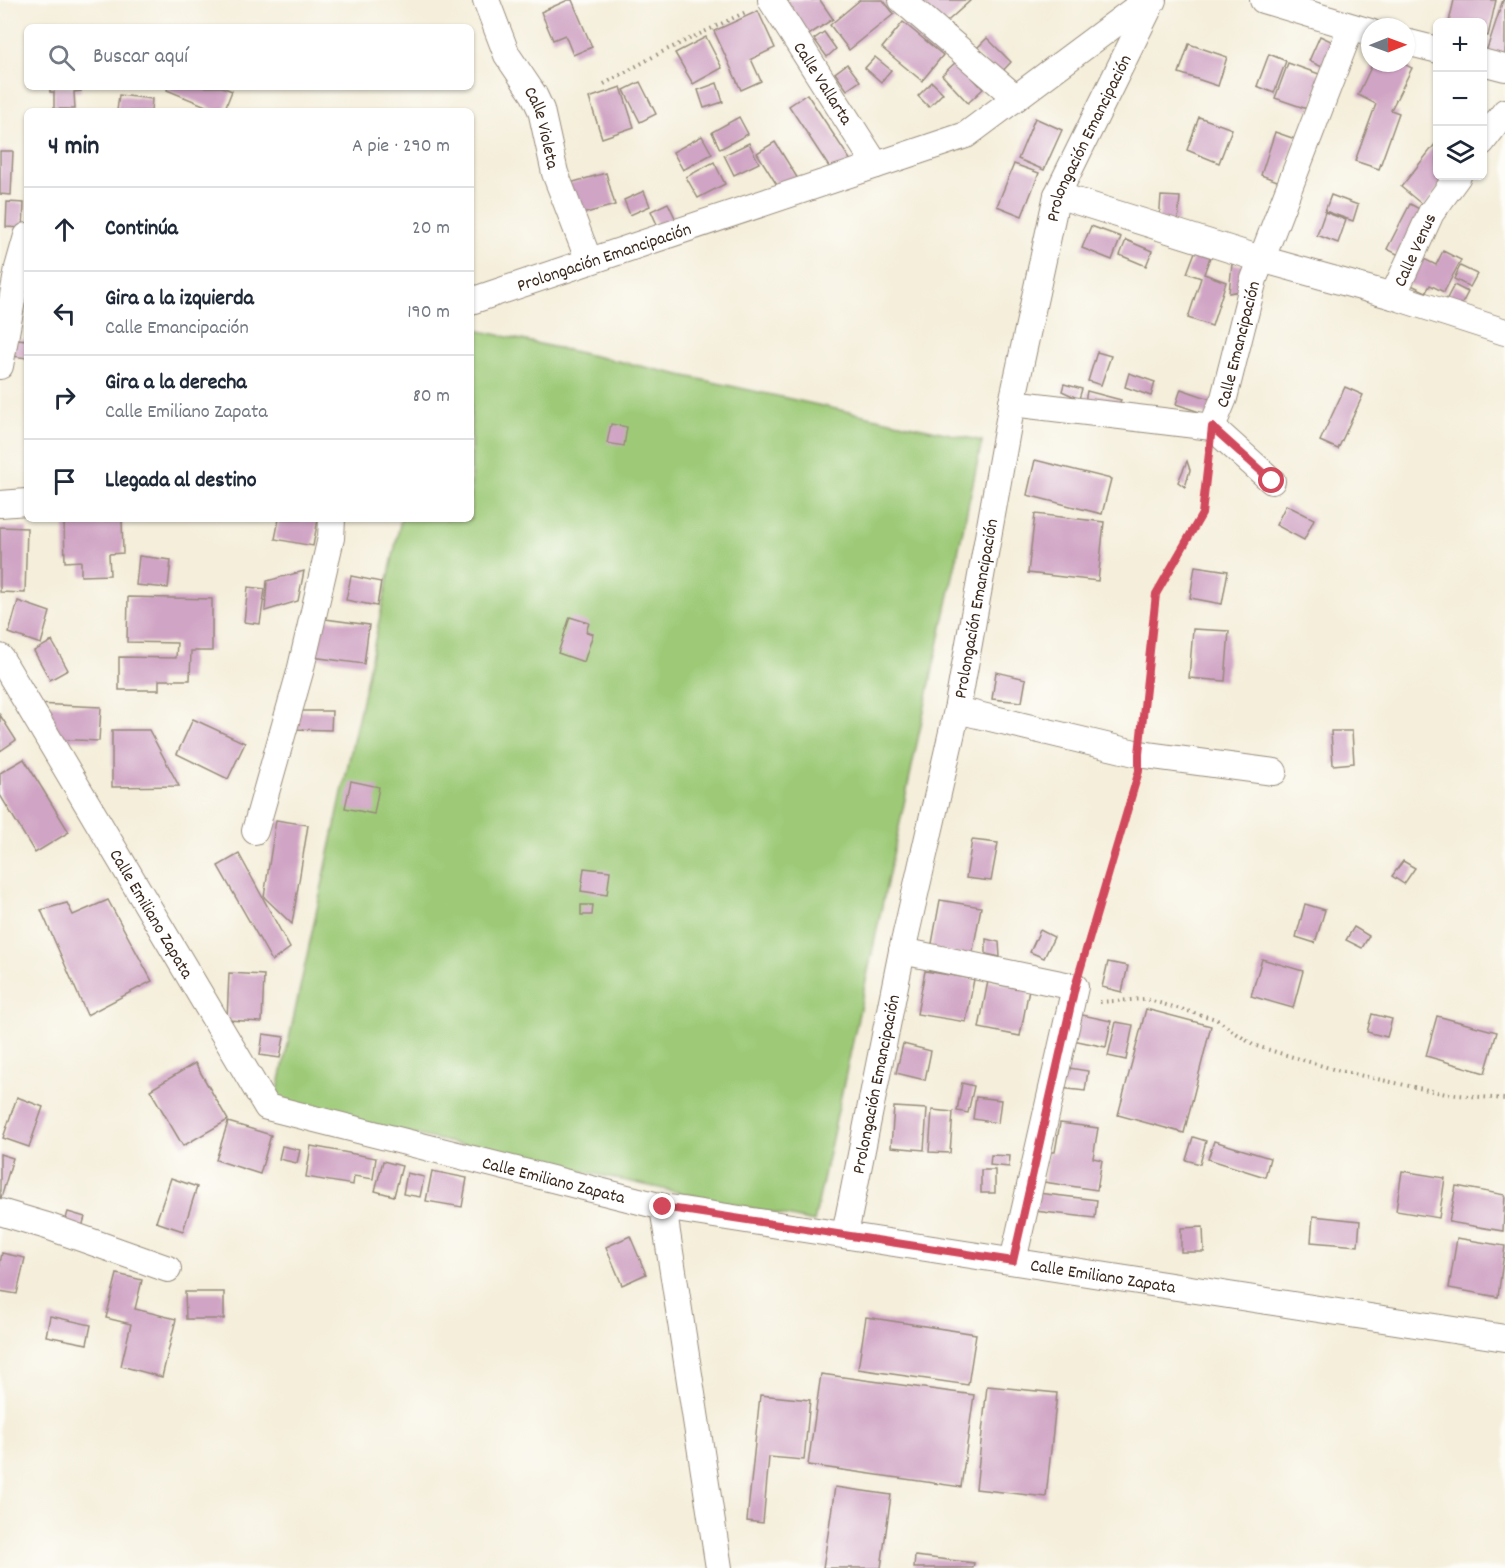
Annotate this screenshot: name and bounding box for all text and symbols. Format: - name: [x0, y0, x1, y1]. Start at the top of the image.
- north arrow: [1361, 18, 1415, 72]
- map controls: [1433, 18, 1487, 180]
- button: +: [1433, 18, 1487, 72]
- search box: [24, 24, 474, 90]
- street label: Calle Vallarta: [786, 38, 858, 131]
- icon: search: [45, 41, 78, 74]
- text: Buscar aquí: [93, 42, 188, 73]
- street label: Prolongación Emancipación: [1042, 51, 1139, 224]
- button: −: [1433, 72, 1487, 126]
- street label: Calle Violeta: [517, 82, 564, 172]
- button: layers: [1433, 126, 1487, 180]
- text: 4 min: [48, 129, 99, 166]
- text: A pie · 290 m: [352, 133, 450, 161]
- street label: Calle Venus: [1389, 210, 1444, 291]
- icon: ahead: [48, 213, 81, 246]
- text: Continúa: [105, 214, 178, 245]
- text: 20 m: [412, 215, 450, 243]
- street label: Prolongación Emancipación: [514, 218, 695, 300]
- street label: Calle Emancipación: [1211, 279, 1268, 412]
- text: Gira a la izquierda: [105, 284, 254, 315]
- icon: left: [48, 297, 81, 330]
- text: 190 m: [407, 299, 450, 327]
- text: Calle Emancipación: [105, 315, 249, 343]
- text: Gira a la derecha: [105, 368, 247, 399]
- icon: right: [48, 381, 81, 414]
- text: 80 m: [413, 383, 450, 411]
- text: Calle Emiliano Zapata: [105, 399, 268, 427]
- icon: arrive: [48, 465, 81, 498]
- text: Llegada al destino: [105, 466, 257, 497]
- route start: [1258, 467, 1284, 493]
- street label: Prolongación Emancipación: [949, 517, 1006, 701]
- street label: Calle Emiliano Zapata: [102, 845, 198, 984]
- street label: Prolongación Emancipación: [847, 993, 908, 1176]
- street label: Calle Emiliano Zapata: [479, 1152, 628, 1212]
- route end: [649, 1193, 675, 1219]
- street label: Calle Emiliano Zapata: [1028, 1254, 1178, 1302]

